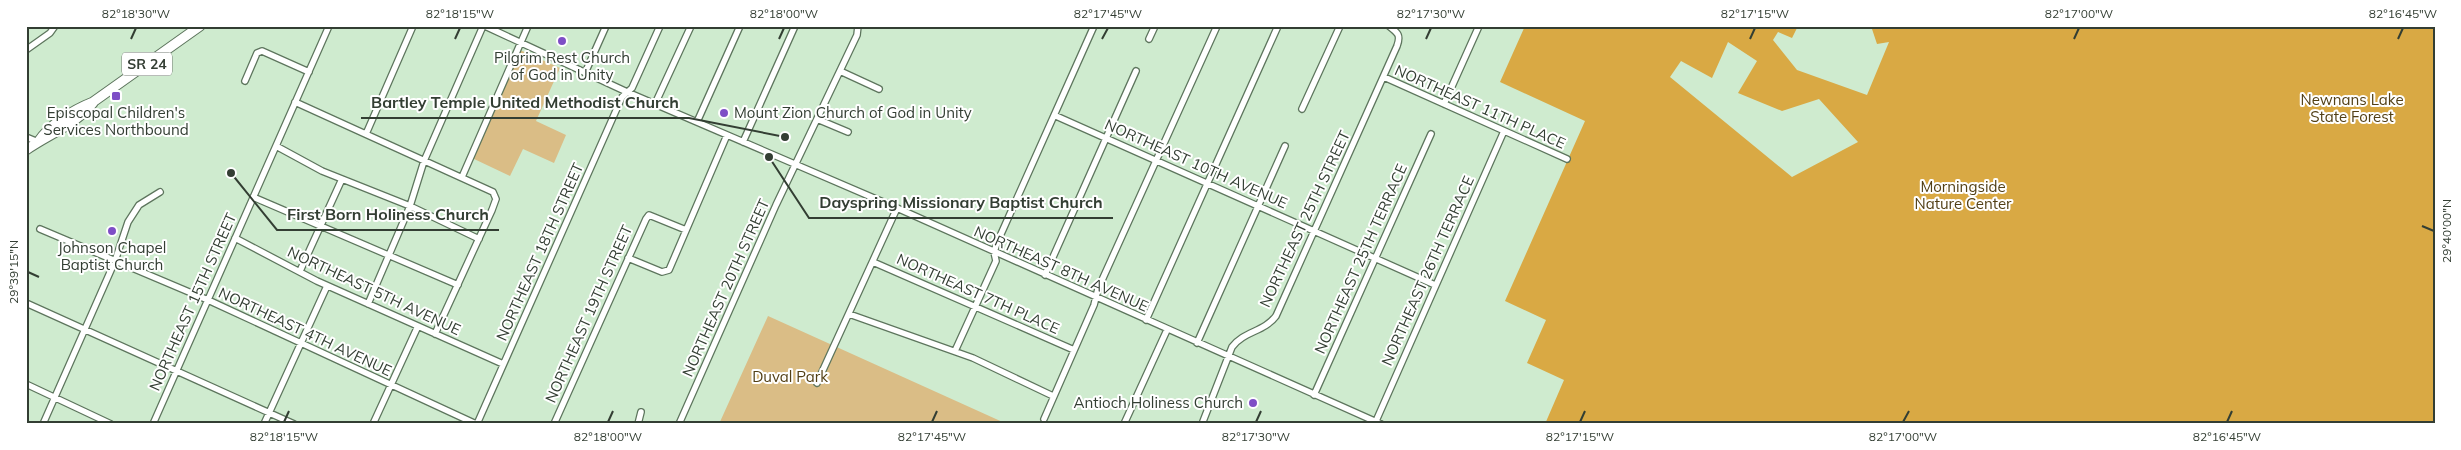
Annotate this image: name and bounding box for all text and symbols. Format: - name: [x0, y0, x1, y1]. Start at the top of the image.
- text: 82°18'30"W: [102, 6, 170, 21]
- text: 82°18'15"W: [426, 6, 494, 21]
- text: 82°18'00"W: [750, 6, 818, 21]
- text: 82°17'45"W: [1074, 6, 1142, 21]
- text: 82°17'30"W: [1397, 6, 1465, 21]
- text: 82°17'15"W: [1721, 6, 1789, 21]
- text: 82°17'00"W: [2045, 6, 2113, 21]
- text: 82°16'45"W: [2369, 6, 2437, 21]
- marker: Pilgrim Rest Church of God in Unity: [556, 35, 568, 47]
- place label: Pilgrim Rest Church of God in Unity: [494, 48, 630, 84]
- road number: SR 24: [122, 52, 172, 76]
- street label: NORTHEAST 11TH PLACE: [1392, 60, 1569, 153]
- callout: Bartley Temple United Methodist Church: [361, 87, 689, 118]
- marker: Episcopal Children's Services Northbound: [110, 90, 122, 102]
- park label: Newnans Lake State Forest: [2300, 90, 2404, 126]
- text: Bartley Temple United Methodist Church: [371, 92, 679, 112]
- place label: Episcopal Children's Services Northbound: [43, 103, 189, 139]
- place label: Mount Zion Church of God in Unity: [734, 103, 972, 122]
- marker: Mount Zion Church of God in Unity: [718, 107, 730, 119]
- street label: NORTHEAST 10TH AVENUE: [1102, 115, 1291, 213]
- street label: NORTHEAST 25TH STREET: [1255, 127, 1354, 310]
- street label: NORTHEAST 18TH STREET: [492, 160, 587, 344]
- street label: NORTHEAST 25TH TERRACE: [1310, 161, 1411, 357]
- street label: NORTHEAST 26TH TERRACE: [1377, 173, 1478, 369]
- park label: Morningside Nature Center: [1915, 177, 2012, 213]
- callout: Dayspring Missionary Baptist Church: [809, 187, 1113, 218]
- text: Dayspring Missionary Baptist Church: [819, 192, 1103, 212]
- street label: NORTHEAST 20TH STREET: [678, 196, 773, 380]
- callout: First Born Holiness Church: [277, 199, 499, 230]
- text: 29°40'00"N: [2439, 199, 2454, 263]
- text: First Born Holiness Church: [287, 204, 489, 224]
- street label: NORTHEAST 15TH STREET: [145, 210, 240, 394]
- street label: NORTHEAST 8TH AVENUE: [971, 221, 1152, 316]
- street label: NORTHEAST 19TH STREET: [541, 222, 636, 406]
- marker: Johnson Chapel Baptist Church: [106, 225, 118, 237]
- place label: Johnson Chapel Baptist Church: [58, 238, 166, 274]
- text: 29°39'15"N: [6, 240, 21, 304]
- street label: NORTHEAST 5TH AVENUE: [285, 242, 464, 339]
- street label: NORTHEAST 7TH PLACE: [894, 249, 1063, 338]
- street label: NORTHEAST 4TH AVENUE: [216, 283, 395, 380]
- park label: Duval Park: [752, 367, 828, 386]
- place label: Antioch Holiness Church: [1073, 393, 1243, 412]
- marker: Antioch Holiness Church: [1247, 397, 1259, 409]
- text: 82°18'15"W: [250, 429, 318, 444]
- text: 82°18'00"W: [574, 429, 642, 444]
- text: 82°17'45"W: [898, 429, 966, 444]
- text: 82°17'30"W: [1222, 429, 1290, 444]
- text: 82°17'15"W: [1546, 429, 1614, 444]
- text: 82°17'00"W: [1869, 429, 1937, 444]
- text: 82°16'45"W: [2193, 429, 2261, 444]

